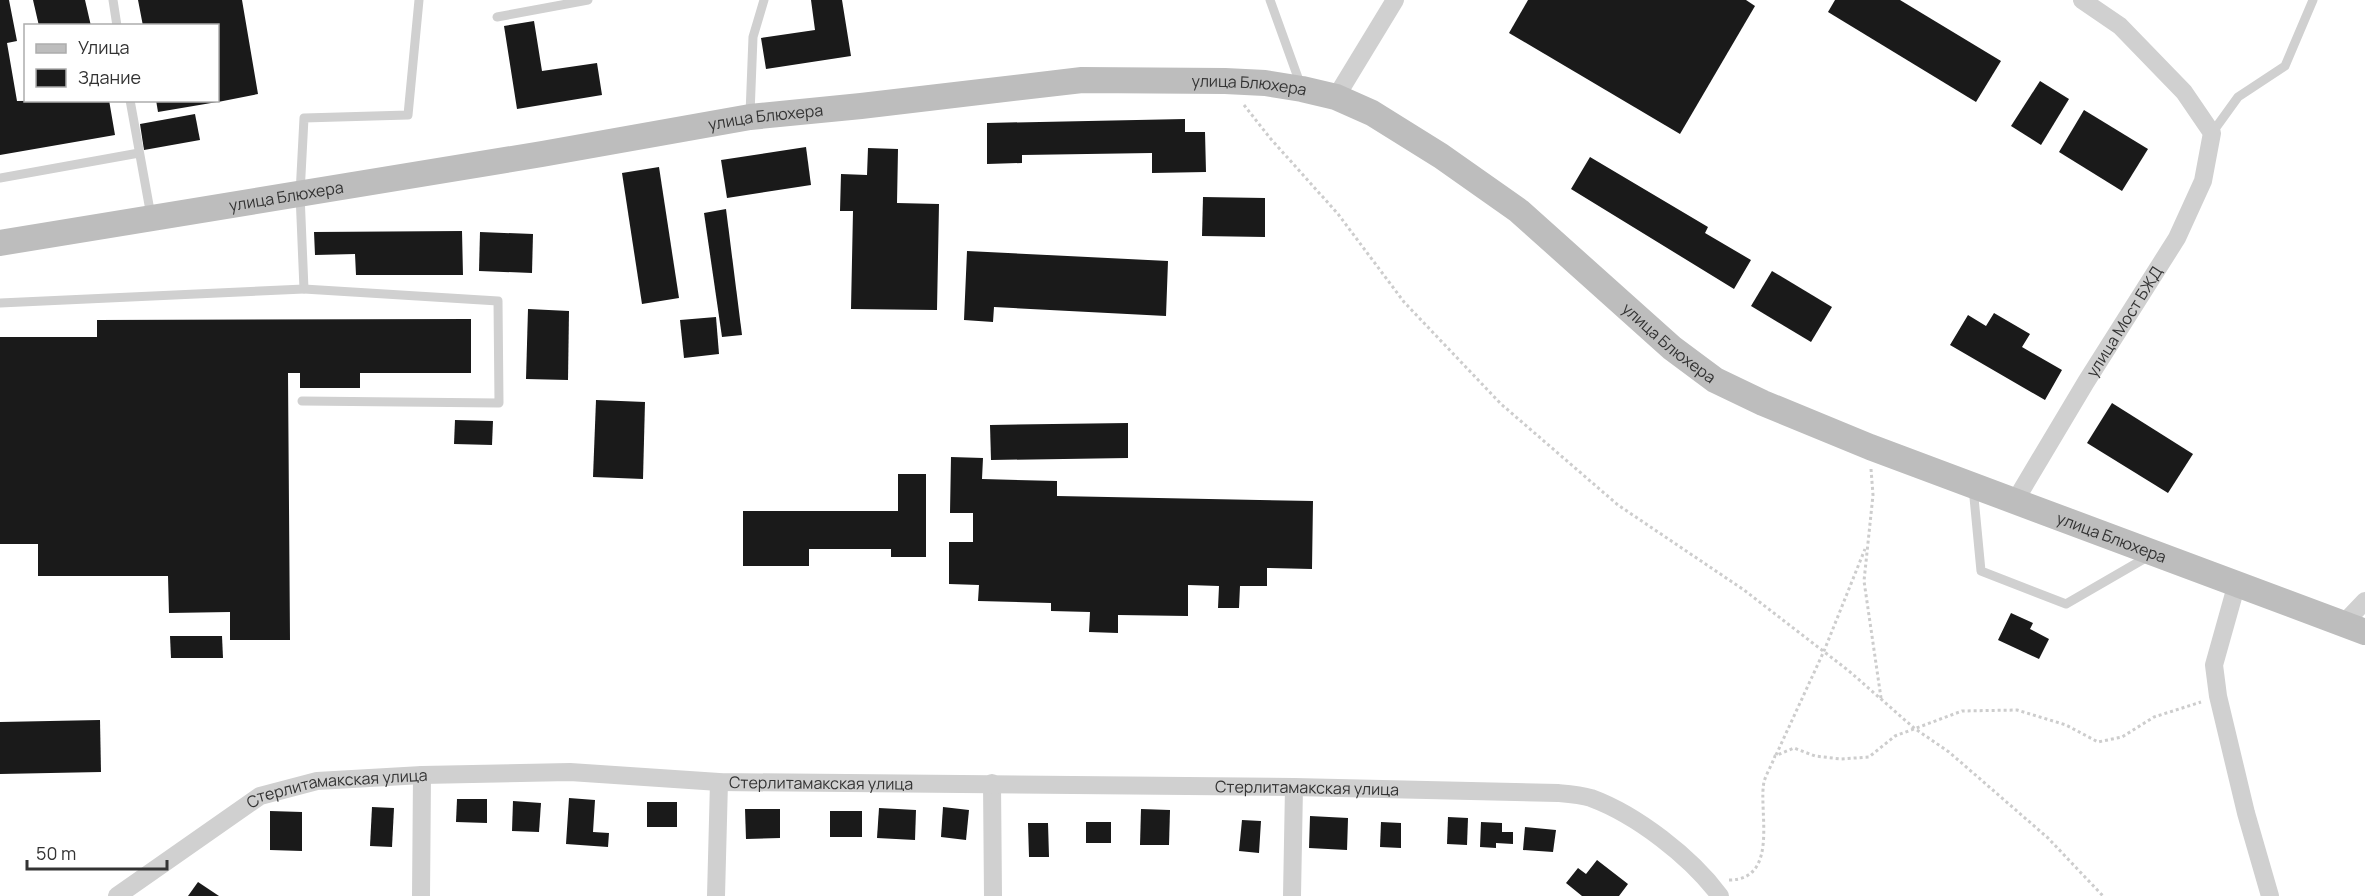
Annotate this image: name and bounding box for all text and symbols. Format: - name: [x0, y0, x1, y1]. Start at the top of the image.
- legend: [24, 24, 219, 102]
- text: Улица: [78, 35, 130, 59]
- text: Здание: [78, 65, 141, 89]
- street label: улица Блюхера: [1191, 70, 1309, 101]
- street label: улица Блюхера: [706, 99, 824, 135]
- street label: улица Блюхера: [227, 176, 345, 216]
- street label: улица Мост БЖД: [2081, 262, 2167, 381]
- street label: улица Блюхера: [1617, 298, 1721, 388]
- street label: улица Блюхера: [2054, 507, 2170, 568]
- street label: Стерлитамакская улица: [242, 764, 428, 813]
- street label: Стерлитамакская улица: [729, 771, 913, 795]
- street label: Стерлитамакская улица: [1215, 775, 1399, 800]
- scale bar: [27, 833, 166, 871]
- text: 50 m: [36, 841, 76, 865]

